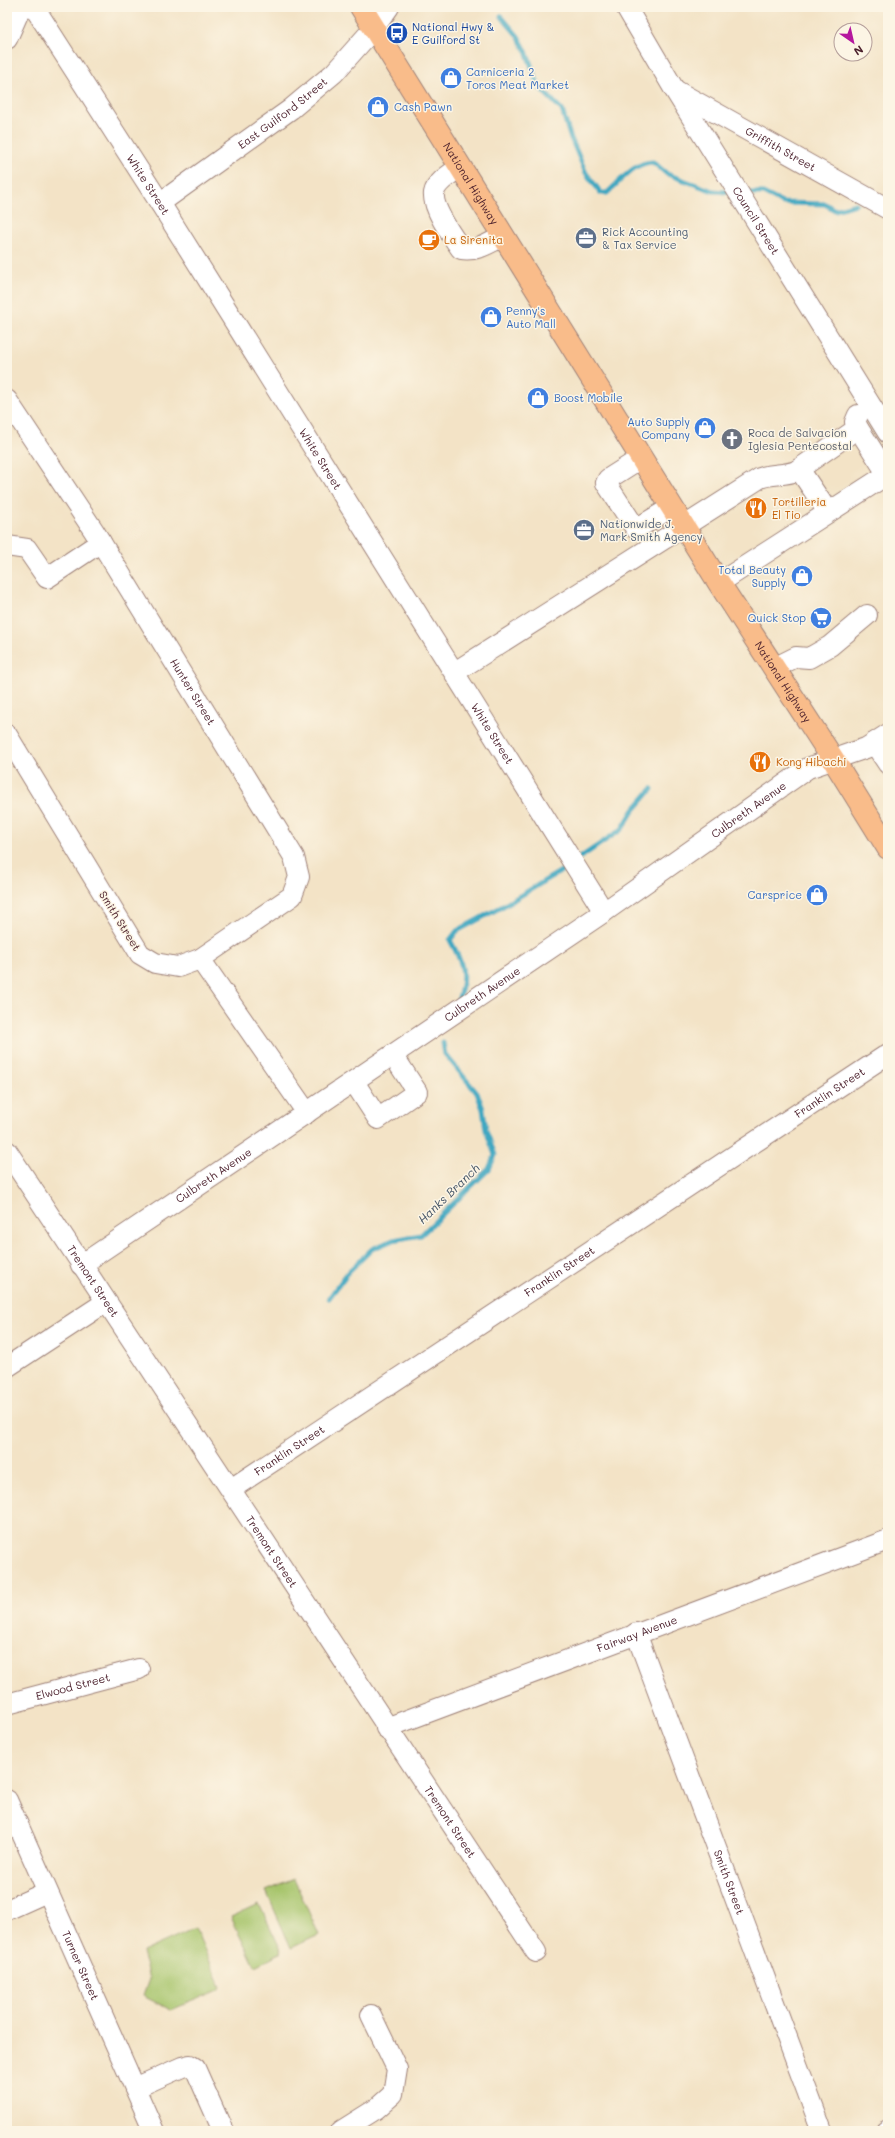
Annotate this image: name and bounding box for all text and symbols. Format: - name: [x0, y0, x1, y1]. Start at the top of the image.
- place label: National Hwy & E Guilford St: [412, 19, 495, 47]
- bus stop icon: National Hwy & E Guilford St: [384, 20, 410, 46]
- north arrow: [833, 22, 873, 62]
- text: N: [851, 42, 867, 59]
- place label: Carniceria 2 Toros Meat Market: [466, 64, 569, 92]
- shop icon: Carniceria 2 Toros Meat Market: [438, 65, 464, 91]
- street label: East Guilford Street: [234, 74, 330, 152]
- shop icon: Cash Pawn: [365, 94, 391, 120]
- place label: Cash Pawn: [394, 99, 452, 114]
- street label: Griffith Street: [743, 123, 819, 174]
- street label: National Highway: [440, 140, 503, 227]
- street label: White Street: [123, 151, 174, 218]
- street label: Council Street: [729, 183, 783, 257]
- place label: Rick Accounting & Tax Service: [602, 224, 688, 252]
- office icon: Rick Accounting & Tax Service: [573, 225, 599, 251]
- cafe icon: La Sirenita: [416, 227, 442, 253]
- place label: La Sirenita: [444, 232, 503, 247]
- place label: Penny's Auto Mall: [506, 303, 556, 331]
- shop icon: Penny's Auto Mall: [478, 304, 504, 330]
- shop icon: Boost Mobile: [525, 385, 551, 411]
- place label: Boost Mobile: [554, 390, 623, 405]
- place label: Auto Supply Company: [627, 414, 690, 442]
- shop icon: Auto Supply Company: [692, 415, 718, 441]
- street label: White Street: [296, 425, 346, 492]
- place label: Roca de Salvacion Iglesia Pentecostal: [748, 425, 852, 453]
- church icon: Roca de Salvacion Iglesia Pentecostal: [719, 426, 745, 452]
- place label: Tortilleria El Tio: [772, 494, 827, 522]
- restaurant icon: Tortilleria El Tio: [743, 495, 769, 521]
- place label: Nationwide J. Mark Smith Agency: [600, 516, 703, 544]
- office icon: Nationwide J. Mark Smith Agency: [571, 517, 597, 543]
- place label: Total Beauty Supply: [718, 562, 786, 590]
- shop icon: Total Beauty Supply: [789, 563, 815, 589]
- supermarket icon: Quick Stop: [808, 605, 834, 631]
- place label: Quick Stop: [748, 610, 806, 625]
- street label: National Highway: [752, 638, 815, 725]
- street label: Hunter Street: [167, 655, 219, 728]
- street label: White Street: [468, 700, 518, 767]
- restaurant icon: Kong Hibachi: [747, 749, 773, 775]
- place label: Kong Hibachi: [776, 754, 846, 769]
- street label: Culbreth Avenue: [708, 778, 789, 841]
- shop icon: Carsprice: [804, 882, 830, 908]
- place label: Carsprice: [747, 887, 802, 902]
- street label: Smith Street: [96, 888, 145, 954]
- street label: Culbreth Avenue: [441, 963, 523, 1025]
- street label: Franklin Street: [791, 1063, 868, 1121]
- street label: Culbreth Avenue: [172, 1144, 254, 1206]
- water label: Hanks Branch: [414, 1160, 483, 1227]
- street label: Tremont Street: [64, 1242, 123, 1320]
- street label: Franklin Street: [521, 1242, 597, 1300]
- street label: Franklin Street: [251, 1421, 327, 1479]
- street label: Tremont Street: [243, 1512, 301, 1590]
- street label: Fairway Avenue: [595, 1612, 679, 1655]
- street label: Elwood Street: [34, 1669, 112, 1703]
- street label: Tremont Street: [421, 1783, 480, 1861]
- street label: Smith Street: [711, 1848, 749, 1917]
- street label: Turner Street: [59, 1928, 103, 2003]

